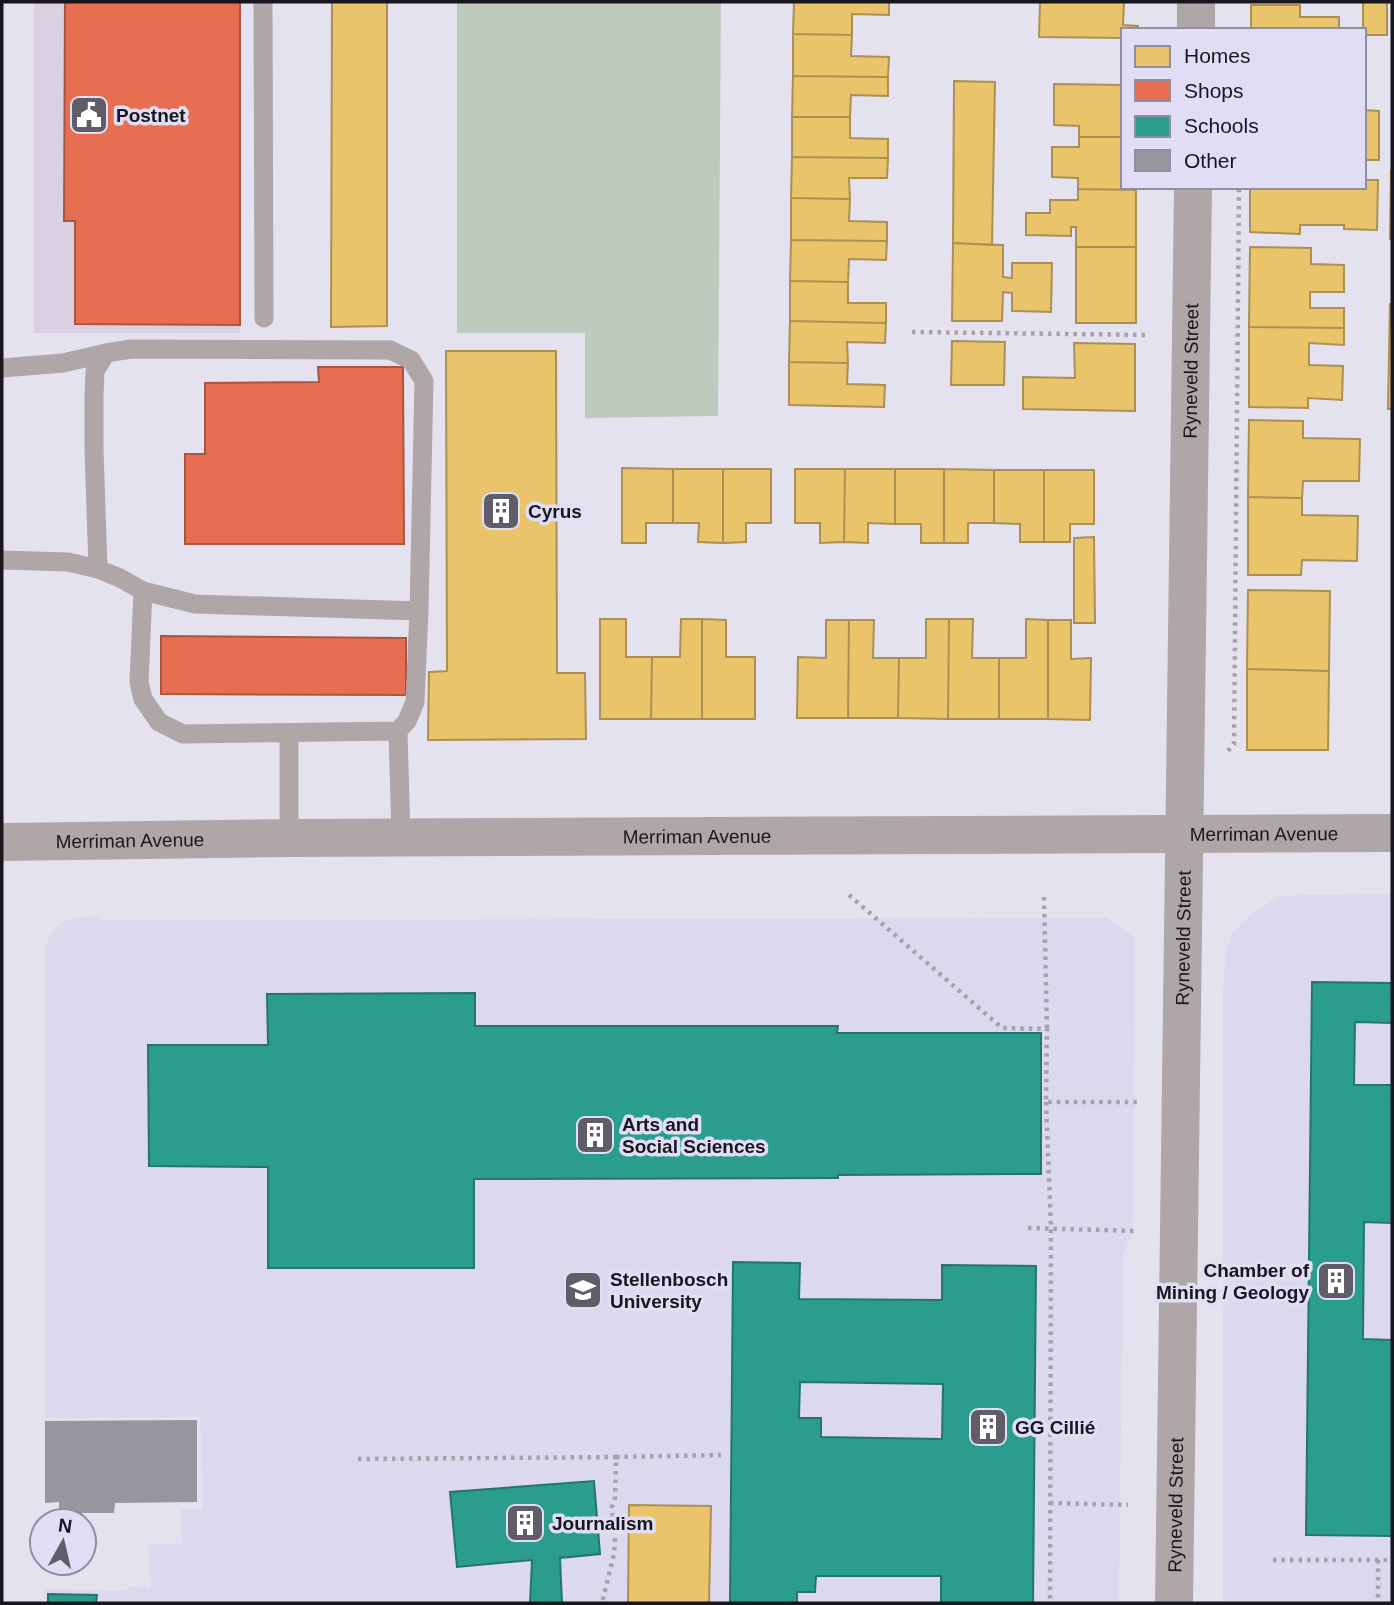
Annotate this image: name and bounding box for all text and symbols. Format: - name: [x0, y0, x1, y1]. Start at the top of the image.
- legend: [1121, 28, 1366, 189]
- text: Homes: [1184, 44, 1251, 67]
- text: Shops: [1184, 79, 1244, 102]
- public building icon: Postnet: [68, 94, 110, 136]
- place label: Postnet: [116, 105, 186, 126]
- text: Schools: [1184, 114, 1259, 137]
- text: Other: [1184, 149, 1237, 172]
- street label: Ryneveld Street: [1179, 303, 1202, 439]
- building icon: Cyrus: [480, 490, 522, 532]
- place label: Cyrus: [528, 501, 582, 522]
- street label: Merriman Avenue: [1190, 823, 1338, 844]
- street label: Merriman Avenue: [623, 825, 771, 847]
- street label: Merriman Avenue: [56, 829, 204, 852]
- street label: Ryneveld Street: [1172, 870, 1194, 1006]
- building icon: Arts and Social Sciences: [574, 1114, 616, 1156]
- place label: Arts and Social Sciences: [622, 1114, 766, 1157]
- place label: Chamber of Mining / Geology: [1156, 1260, 1310, 1303]
- building icon: Chamber of Mining / Geology: [1315, 1260, 1357, 1302]
- school or university icon: Stellenbosch University: [562, 1269, 604, 1311]
- place label: Stellenbosch University: [610, 1269, 728, 1312]
- building icon: GG Cillié: [967, 1406, 1009, 1448]
- place label: GG Cillié: [1015, 1417, 1095, 1438]
- street label: Ryneveld Street: [1164, 1437, 1187, 1573]
- building icon: Journalism: [504, 1502, 546, 1544]
- north arrow: [28, 1507, 98, 1577]
- place label: Journalism: [552, 1513, 653, 1534]
- text: N: [57, 1514, 74, 1537]

